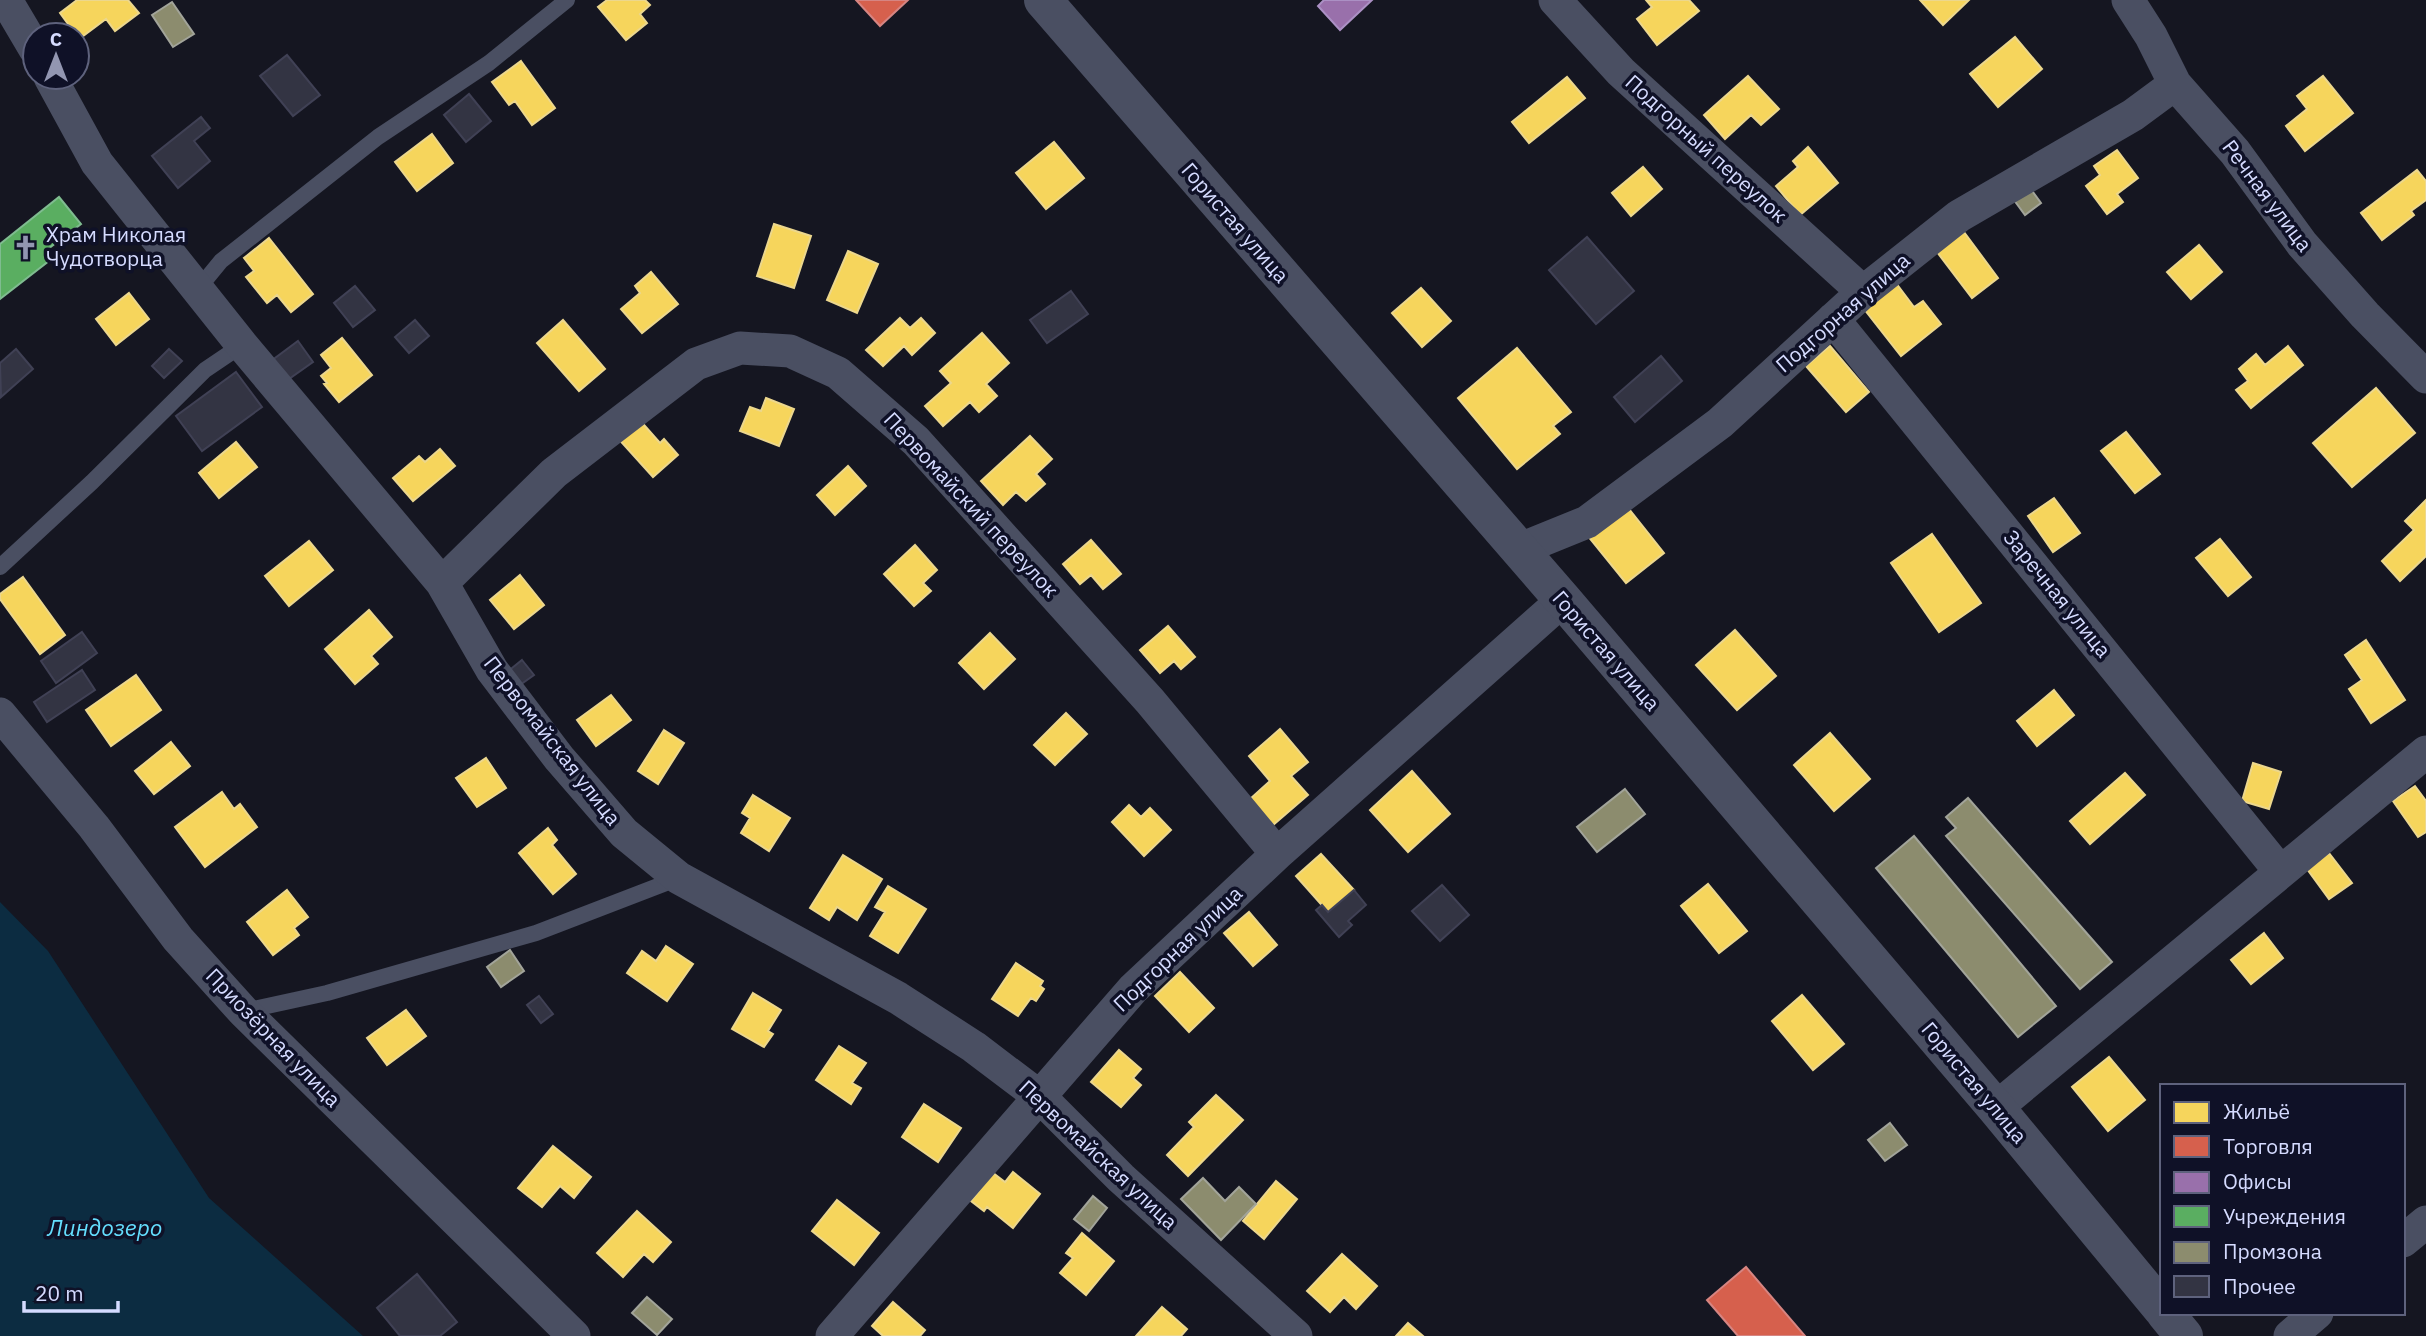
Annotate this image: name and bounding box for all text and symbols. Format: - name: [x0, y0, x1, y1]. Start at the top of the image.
- north arrow: [21, 21, 91, 91]
- text: С: [50, 27, 62, 51]
- street label: Подгорный переулок: [1620, 68, 1794, 229]
- street label: Речная улица: [2217, 134, 2319, 257]
- street label: Гористая улица: [1176, 156, 1296, 288]
- place label: Храм Николая Чудотворца: [46, 220, 186, 272]
- church icon: Храм Николая Чудотворца: [12, 233, 40, 261]
- street label: Подгорная улица: [1769, 246, 1915, 378]
- street label: Первомайский переулок: [878, 405, 1065, 603]
- street label: Заречная улица: [1998, 524, 2118, 663]
- street label: Гористая улица: [1547, 584, 1667, 716]
- street label: Первомайская улица: [478, 650, 628, 831]
- street label: Подгорная улица: [1107, 879, 1248, 1017]
- street label: Приозёрная улица: [200, 962, 347, 1113]
- street label: Гористая улица: [1916, 1016, 2034, 1149]
- street label: Первомайская улица: [1013, 1073, 1184, 1235]
- legend: [2160, 1084, 2405, 1315]
- text: Жильё: [2223, 1097, 2290, 1125]
- text: Торговля: [2223, 1132, 2313, 1160]
- text: Офисы: [2223, 1167, 2292, 1195]
- text: Учреждения: [2223, 1202, 2346, 1230]
- water label: Линдозеро: [47, 1212, 162, 1242]
- text: Промзона: [2223, 1237, 2322, 1265]
- scale bar: [24, 1270, 119, 1314]
- text: Прочее: [2223, 1272, 2296, 1300]
- text: 20 m: [35, 1279, 84, 1307]

